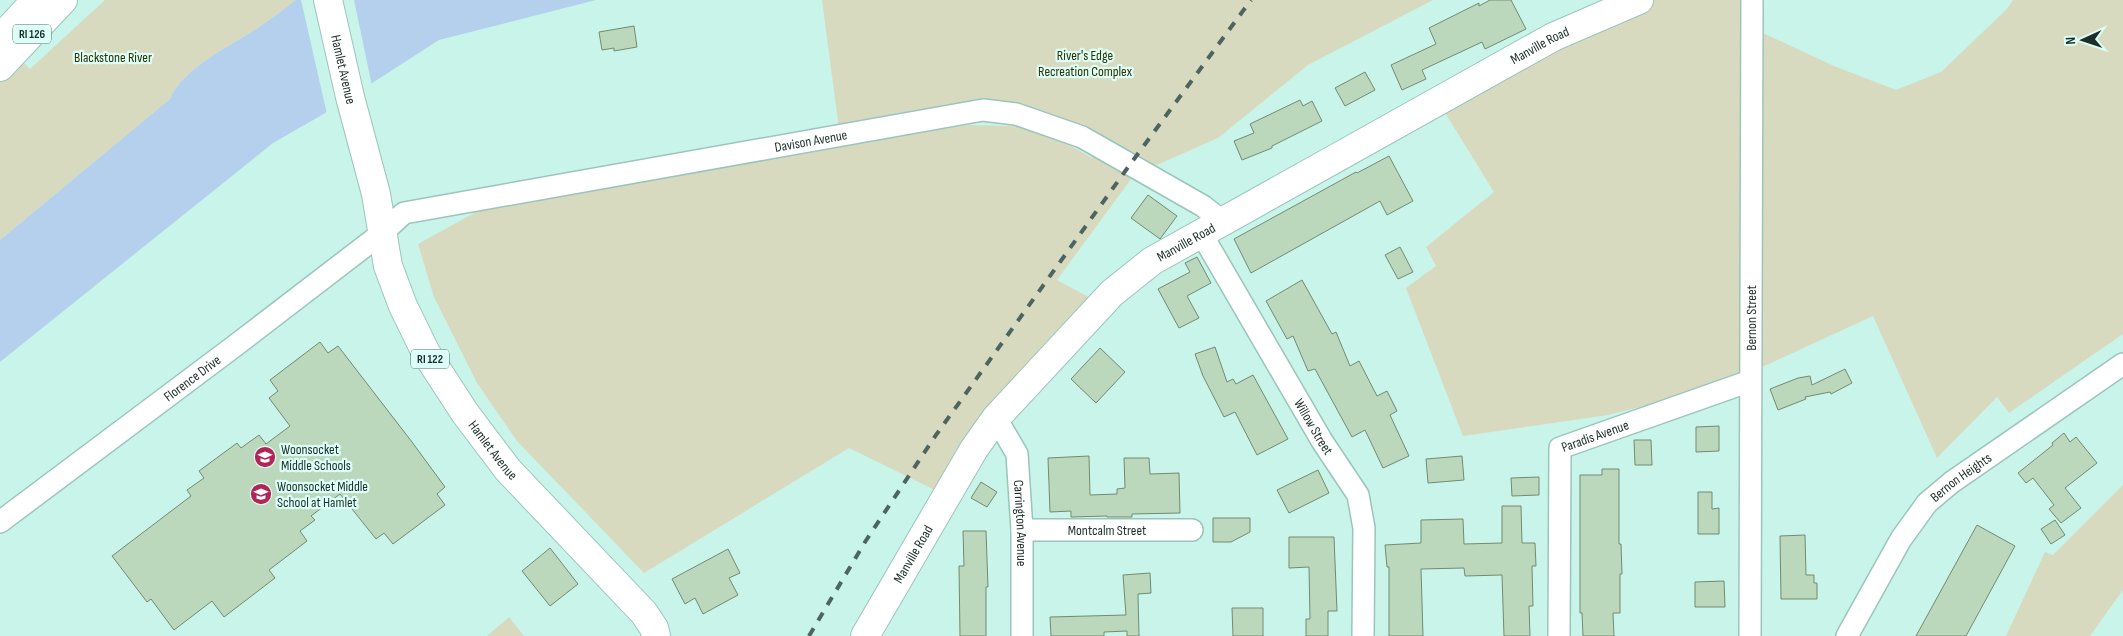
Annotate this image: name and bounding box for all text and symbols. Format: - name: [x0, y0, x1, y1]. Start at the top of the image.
- north arrow: [2058, 15, 2108, 65]
- street label: Manville Road: [1508, 23, 1572, 68]
- road number: RI 126: [13, 24, 51, 44]
- street label: Hamlet Avenue: [327, 33, 359, 106]
- text: N: [2062, 36, 2079, 45]
- park label: River's Edge Recreation Complex: [1038, 47, 1133, 80]
- park label: Blackstone River: [74, 49, 152, 66]
- street label: Davison Avenue: [773, 126, 849, 156]
- street label: Manville Road: [1154, 219, 1218, 266]
- street label: Bernon Street: [1743, 285, 1760, 351]
- road number: RI 122: [411, 349, 449, 368]
- street label: Florence Drive: [160, 351, 224, 405]
- street label: Willow Street: [1290, 396, 1337, 458]
- street label: Paradis Avenue: [1559, 416, 1631, 456]
- street label: Hamlet Avenue: [465, 417, 521, 484]
- place label: Woonsocket Middle Schools: [281, 441, 351, 474]
- school or university icon: Woonsocket Middle Schools: [253, 445, 277, 469]
- street label: Bernon Heights: [1927, 449, 1995, 506]
- place label: Woonsocket Middle School at Hamlet: [277, 478, 368, 511]
- street label: Carrington Avenue: [1010, 479, 1030, 566]
- school or university icon: Woonsocket Middle School at Hamlet: [249, 482, 273, 506]
- street label: Manville Road: [890, 522, 937, 586]
- street label: Montcalm Street: [1068, 522, 1146, 539]

